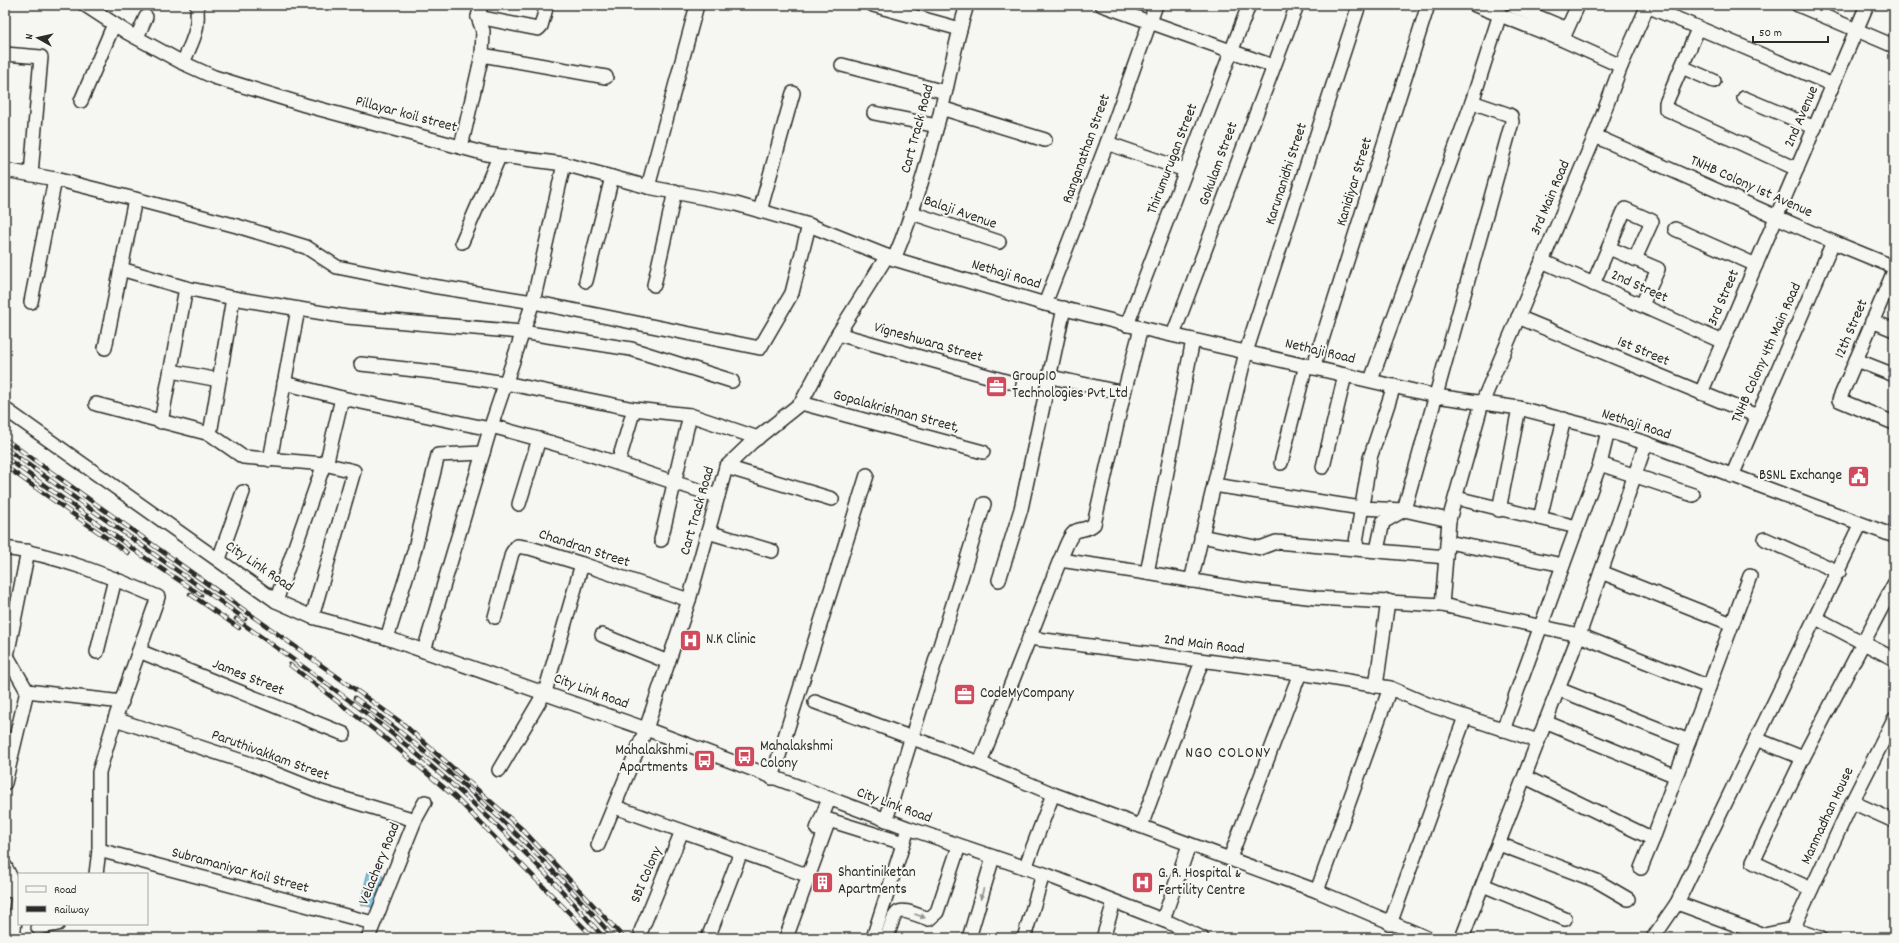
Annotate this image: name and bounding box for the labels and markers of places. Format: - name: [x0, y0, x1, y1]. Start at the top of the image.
- place label: Group10 Technologies Pvt Ltd: [1012, 366, 1128, 405]
- office icon: Group10 Technologies Pvt Ltd: [983, 373, 1009, 399]
- public building icon: BSNL Exchange: [1845, 463, 1871, 489]
- place label: BSNL Exchange: [1759, 465, 1842, 487]
- hospital icon: N.K Clinic: [678, 627, 704, 653]
- place label: N.K Clinic: [706, 629, 756, 651]
- office icon: CodeMyCompany: [951, 681, 977, 707]
- place label: CodeMyCompany: [980, 683, 1075, 705]
- place label: Mahalakshmi Colony: [760, 736, 833, 775]
- place label: Mahalakshmi Apartments: [615, 740, 688, 779]
- bus stop icon: Mahalakshmi Colony: [732, 743, 758, 769]
- bus stop icon: Mahalakshmi Apartments: [691, 747, 717, 773]
- place label: Shantiniketan Apartments: [838, 862, 916, 901]
- place label: G. R. Hospital & Fertility Centre: [1158, 863, 1246, 902]
- building icon: Shantiniketan Apartments: [809, 869, 835, 895]
- hospital icon: G. R. Hospital & Fertility Centre: [1129, 870, 1155, 896]

